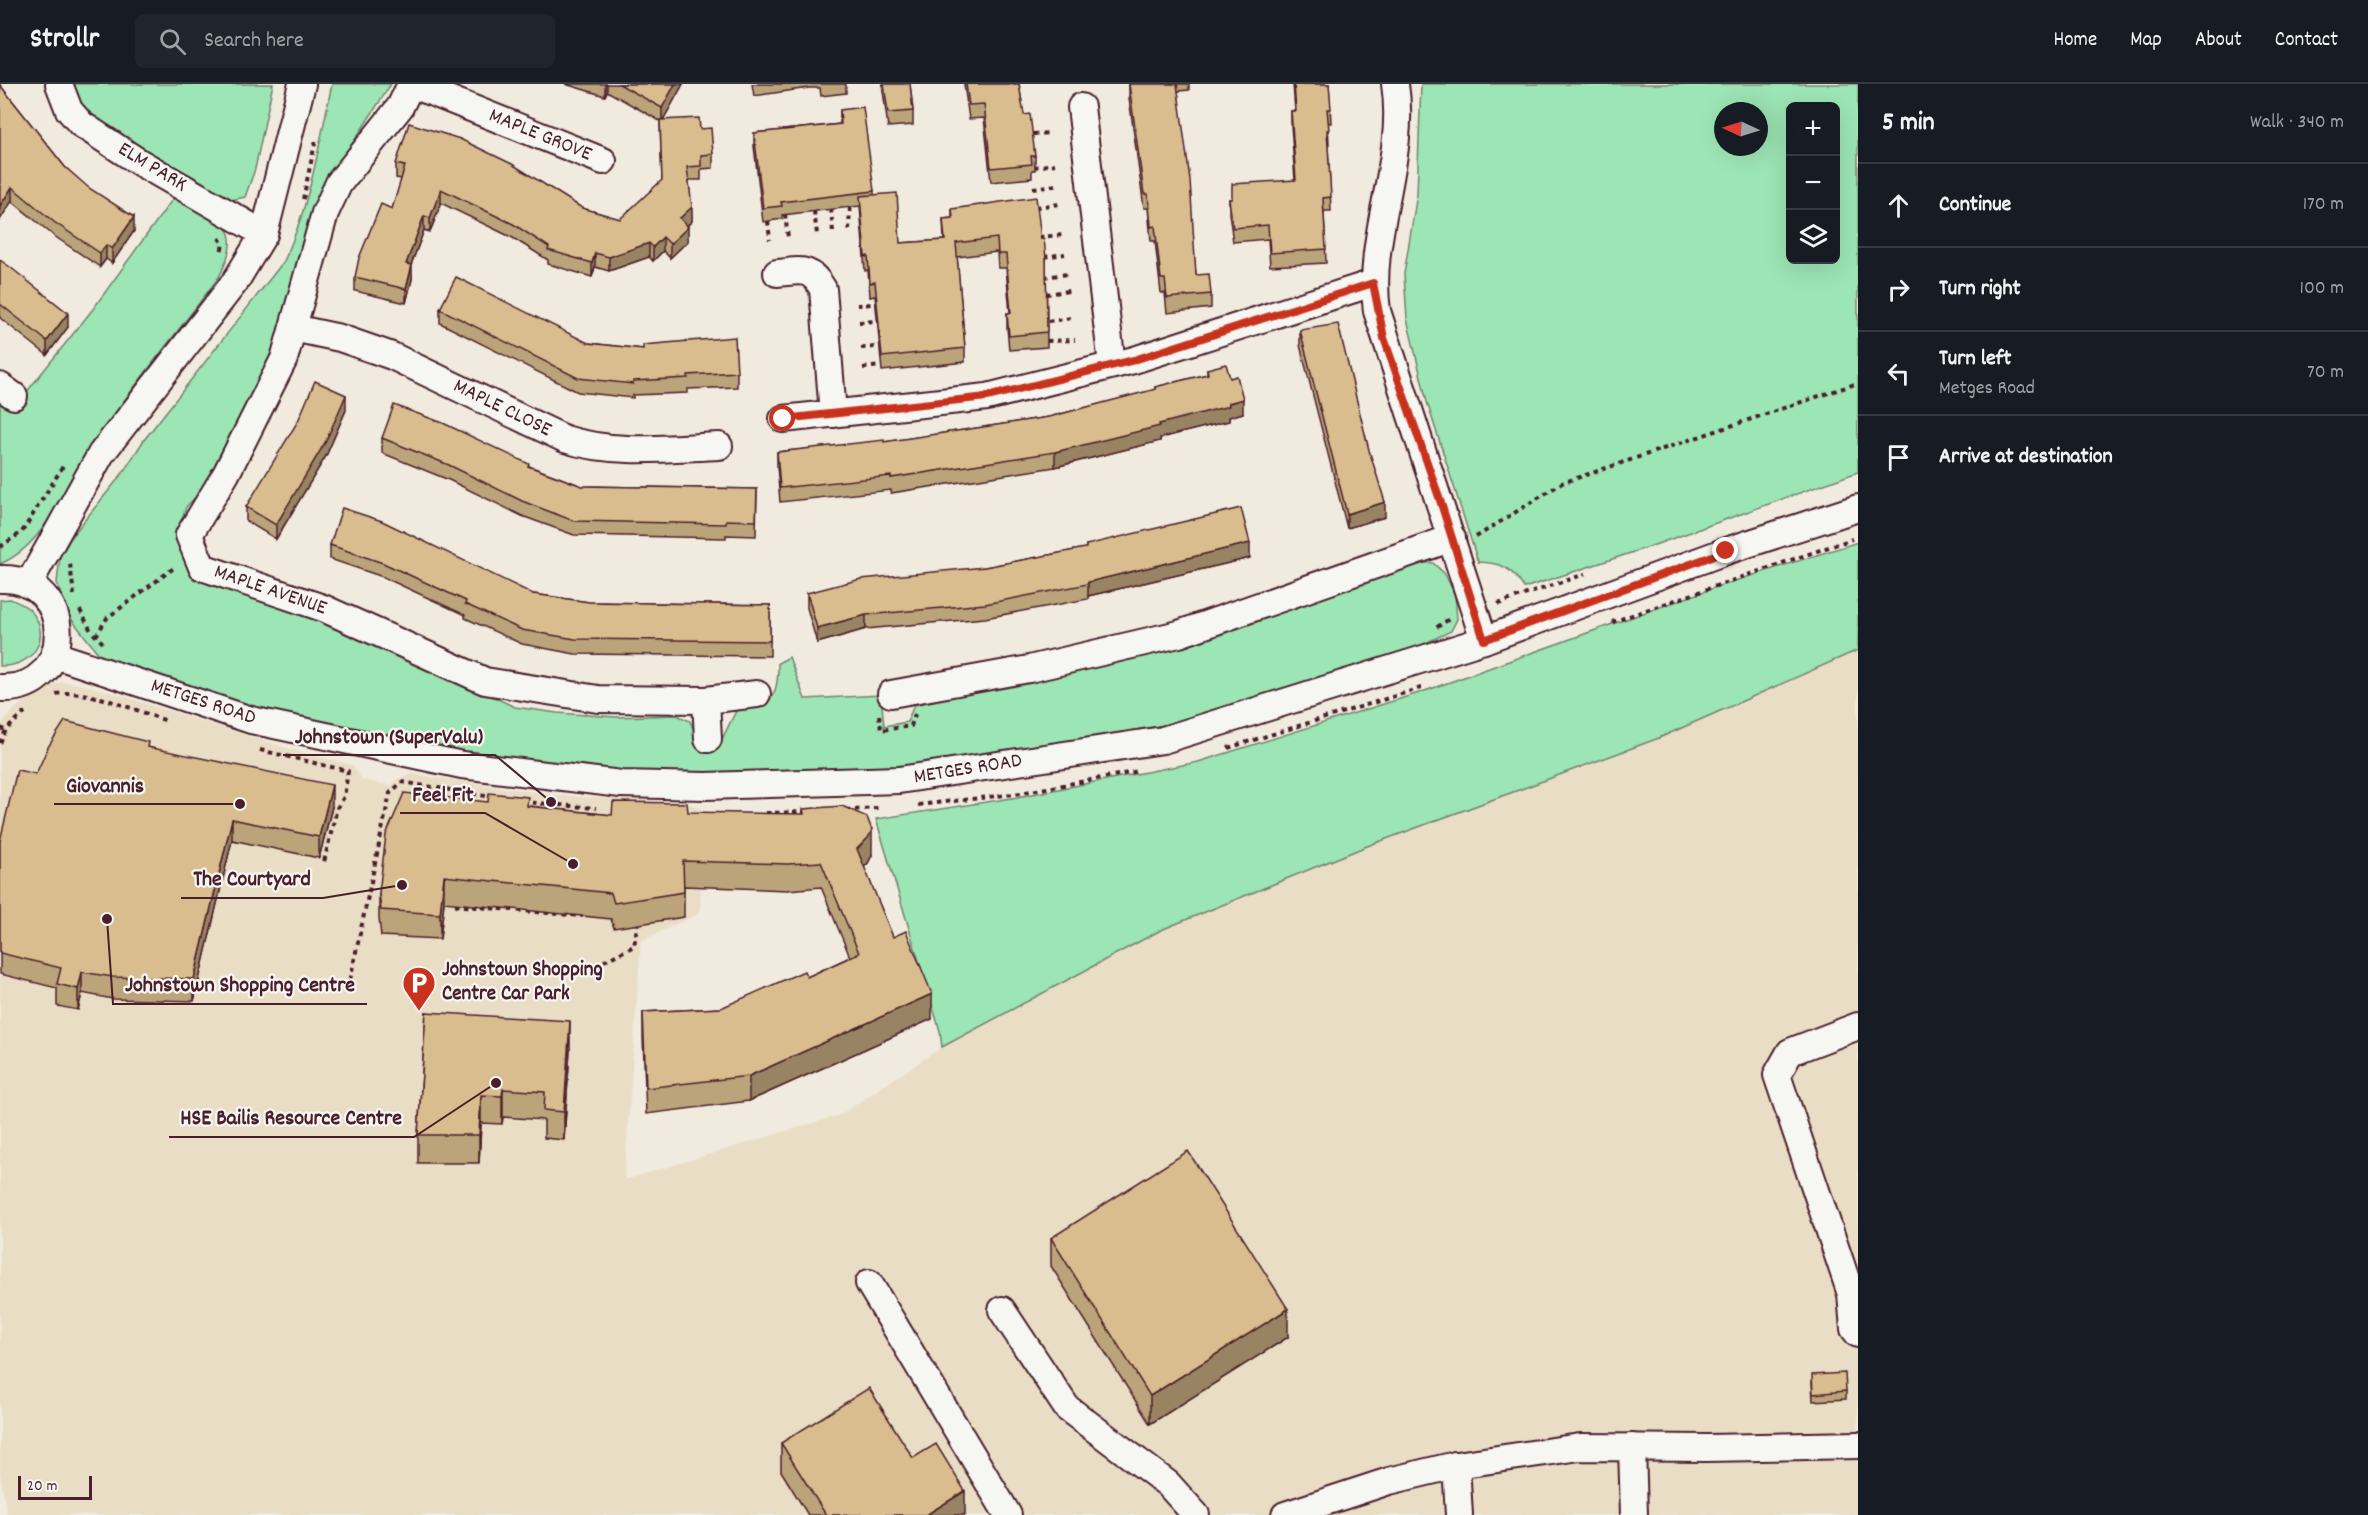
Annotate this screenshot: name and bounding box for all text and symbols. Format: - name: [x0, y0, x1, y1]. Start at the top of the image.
- search box: [135, 14, 555, 68]
- text: Strollr: [30, 21, 99, 61]
- icon: search: [156, 25, 189, 58]
- text: Search here: [204, 26, 304, 57]
- text: Home: [2053, 26, 2097, 56]
- text: Map: [2130, 26, 2162, 56]
- text: About: [2195, 26, 2242, 56]
- text: Contact: [2275, 26, 2338, 56]
- street label: MAPLE GROVE: [484, 102, 596, 170]
- north arrow: [1714, 102, 1768, 156]
- map controls: [1786, 102, 1840, 264]
- button: +: [1786, 102, 1840, 156]
- text: 5 min: [1882, 105, 1935, 142]
- text: Walk · 340 m: [2250, 109, 2344, 137]
- street label: ELM PARK: [112, 136, 193, 201]
- button: −: [1786, 156, 1840, 210]
- icon: ahead: [1882, 189, 1915, 222]
- text: Continue: [1939, 190, 2011, 221]
- text: 170 m: [2303, 191, 2344, 219]
- button: layers: [1786, 210, 1840, 264]
- icon: right: [1882, 273, 1915, 306]
- text: Turn right: [1939, 274, 2021, 305]
- text: 100 m: [2300, 275, 2344, 303]
- text: Turn left: [1939, 344, 2011, 375]
- icon: left: [1882, 357, 1915, 390]
- text: 70 m: [2307, 359, 2344, 387]
- street label: MAPLE CLOSE: [448, 372, 557, 446]
- text: Metges Road: [1939, 375, 2035, 403]
- route start: [769, 405, 795, 431]
- icon: arrive: [1882, 441, 1915, 474]
- text: Arrive at destination: [1939, 442, 2113, 473]
- route end: [1712, 537, 1738, 563]
- street label: MAPLE AVENUE: [210, 558, 331, 624]
- street label: METGES ROAD: [147, 672, 260, 734]
- callout: Johnstown (SuperValu): [283, 715, 495, 755]
- text: Johnstown (SuperValu): [295, 723, 484, 754]
- street label: METGES ROAD: [912, 747, 1024, 793]
- callout: Giovannis: [54, 764, 156, 804]
- text: Giovannis: [66, 772, 144, 803]
- callout: Feel Fit: [400, 773, 485, 813]
- text: Feel Fit: [412, 781, 475, 812]
- callout: The Courtyard: [181, 858, 323, 898]
- text: The Courtyard: [193, 865, 311, 896]
- place label: Johnstown Shopping Centre Car Park: [442, 956, 603, 1010]
- callout: Johnstown Shopping Centre: [113, 964, 367, 1004]
- parking icon: Johnstown Shopping Centre Car Park: [401, 965, 437, 1012]
- text: Johnstown Shopping Centre: [125, 971, 355, 1002]
- callout: HSE Bailis Resource Centre: [169, 1097, 414, 1137]
- text: HSE Bailis Resource Centre: [180, 1104, 402, 1135]
- scale bar: [18, 1473, 92, 1500]
- text: 20 m: [27, 1475, 57, 1498]

